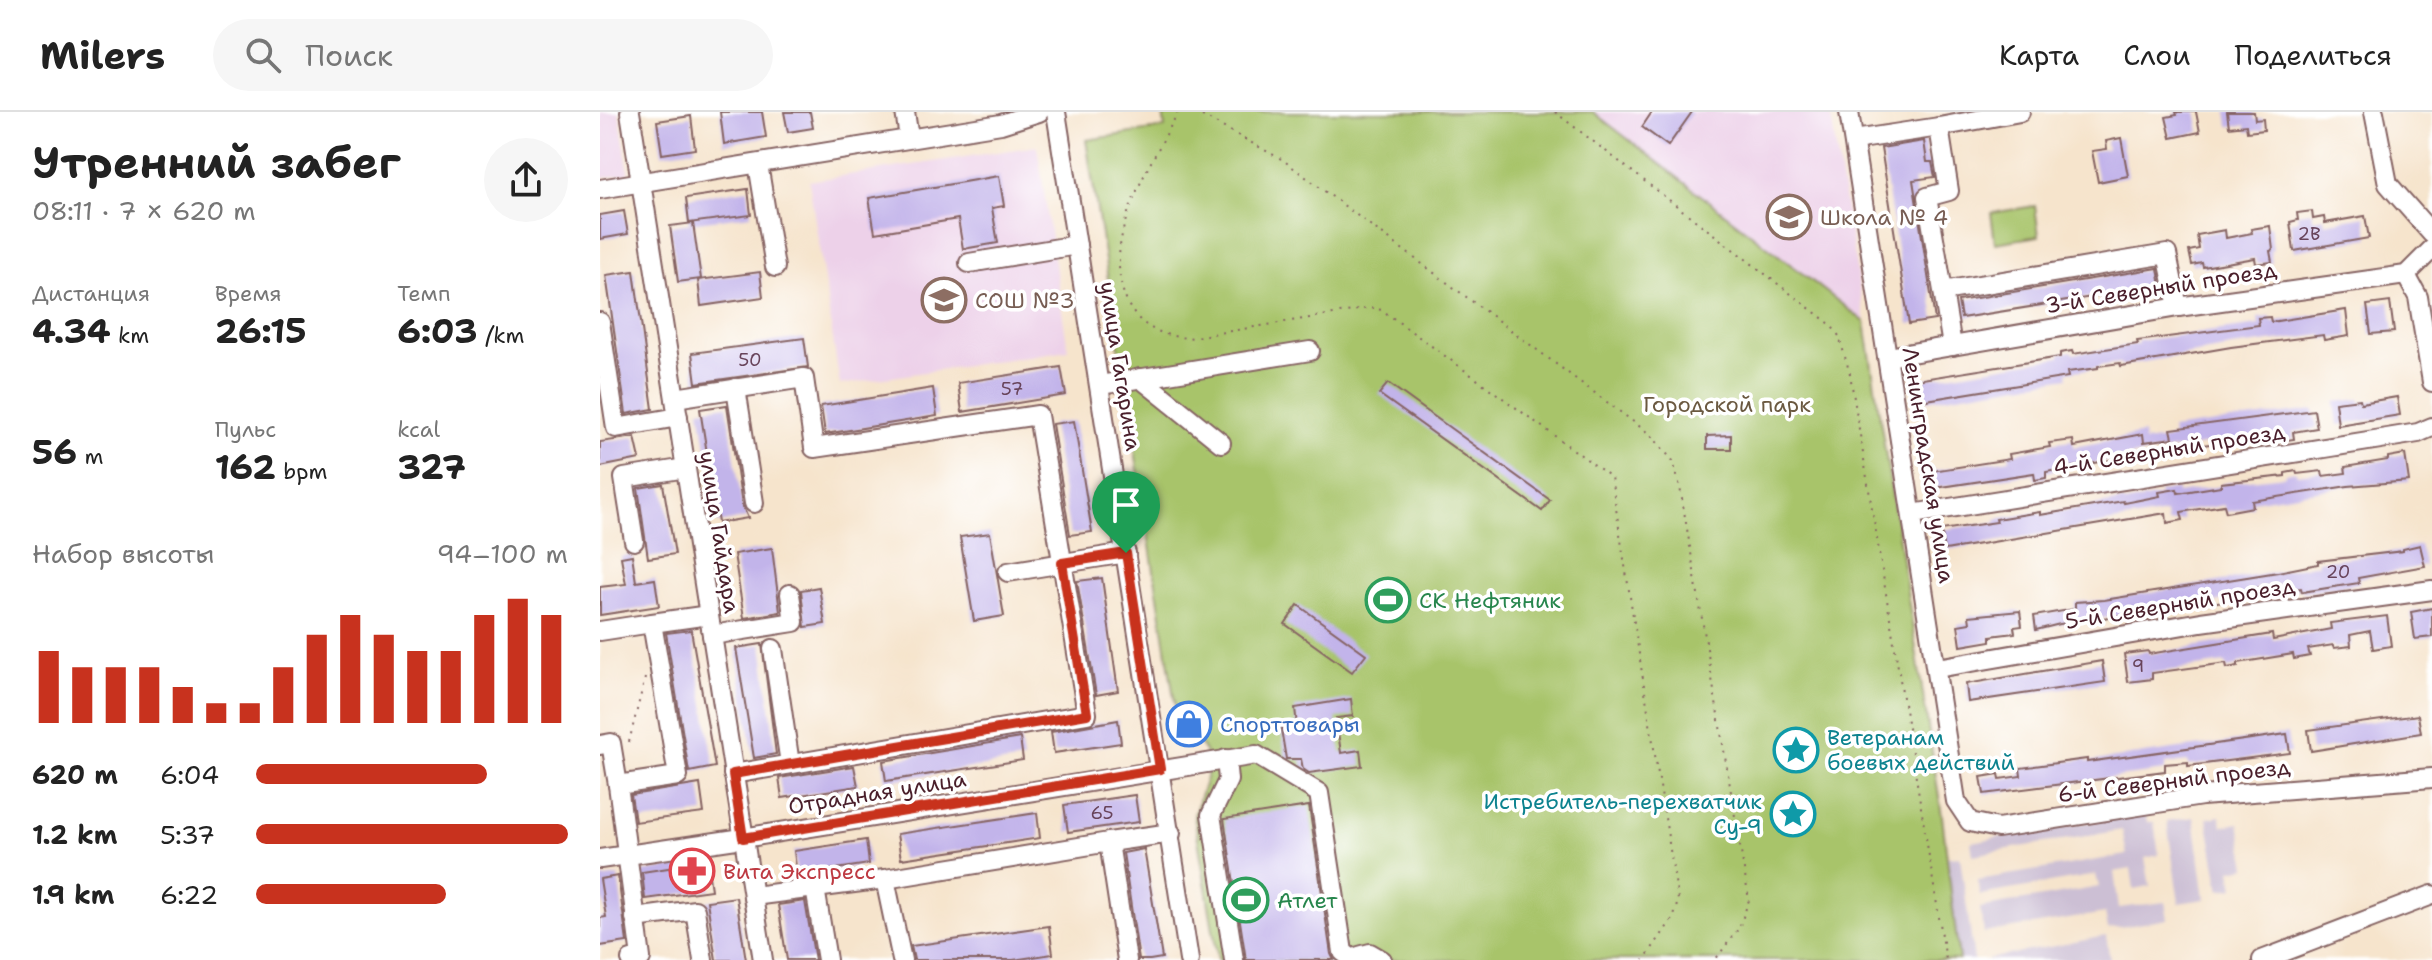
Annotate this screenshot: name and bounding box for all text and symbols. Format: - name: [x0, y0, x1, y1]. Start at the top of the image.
- search box: [213, 19, 773, 91]
- text: Milers: [40, 30, 165, 81]
- icon: search: [241, 33, 285, 77]
- text: Поиск: [305, 35, 393, 76]
- text: Карта: [1999, 36, 2079, 74]
- text: Слои: [2123, 36, 2190, 74]
- text: Поделиться: [2234, 36, 2392, 74]
- text: Утренний забег: [32, 133, 401, 192]
- button: share: [484, 138, 568, 222]
- text: 08:11 · 7 × 620 m: [32, 193, 256, 228]
- school or university icon: Школа № 4: [1765, 193, 1813, 241]
- place label: Школа № 4: [1820, 203, 1948, 232]
- house number: 2В: [2297, 222, 2321, 246]
- street label: 3-й Северный проезд: [2043, 255, 2279, 320]
- school or university icon: СОШ №3: [920, 276, 968, 324]
- text: Дистанция: [32, 279, 150, 308]
- text: Время: [215, 279, 282, 308]
- text: Темп: [397, 279, 451, 308]
- street label: улица Гагарина: [1093, 279, 1148, 453]
- place label: СОШ №3: [975, 286, 1075, 315]
- text: 4.34: [32, 308, 111, 354]
- text: 26:15: [215, 308, 307, 354]
- text: 6:03: [397, 308, 478, 354]
- text: km: [111, 321, 149, 350]
- text: /km: [478, 321, 524, 350]
- street label: Ленинградская улица: [1896, 345, 1962, 585]
- house number: 50: [738, 348, 762, 372]
- house number: 57: [1001, 377, 1023, 401]
- park label: Городской парк: [1643, 390, 1811, 419]
- text: Пульс: [215, 415, 276, 444]
- text: kcal: [397, 415, 440, 444]
- street label: 4-й Северный проезд: [2051, 417, 2287, 482]
- text: 56: [32, 429, 77, 475]
- text: m: [77, 442, 104, 471]
- text: 162: [215, 444, 276, 490]
- text: 327: [397, 444, 466, 490]
- street label: улица Гайдара: [692, 449, 747, 616]
- text: bpm: [276, 457, 328, 486]
- pin: [1092, 471, 1160, 553]
- icon: arrive: [1104, 483, 1148, 527]
- text: Набор высоты: [32, 536, 214, 571]
- text: 94–100 m: [437, 536, 568, 571]
- house number: 20: [2326, 560, 2350, 584]
- street label: 5-й Северный проезд: [2063, 571, 2297, 636]
- sports icon: СК Нефтяник: [1364, 576, 1412, 624]
- place label: СК Нефтяник: [1419, 586, 1561, 615]
- house number: 9: [2132, 654, 2144, 678]
- shop icon: Спорттовары: [1165, 700, 1213, 748]
- place label: Спорттовары: [1220, 710, 1360, 739]
- place label: Ветеранам боевых действий: [1827, 723, 2015, 777]
- place icon: Ветеранам боевых действий: [1772, 726, 1820, 774]
- street label: 6-й Северный проезд: [2056, 752, 2292, 809]
- text: 620 m: [32, 757, 118, 792]
- text: 6:04: [160, 757, 219, 792]
- street label: Отрадная улица: [786, 764, 968, 821]
- place label: Истребитель-перехватчик Су-9: [1484, 787, 1762, 841]
- place icon: Истребитель-перехватчик Су-9: [1769, 790, 1817, 838]
- house number: 65: [1091, 801, 1113, 825]
- text: 1.2 km: [32, 817, 117, 852]
- text: 5:37: [160, 817, 215, 852]
- pharmacy icon: Вита Экспресс: [668, 847, 716, 895]
- place label: Вита Экспресс: [723, 857, 876, 886]
- sports icon: Атлет: [1222, 876, 1270, 924]
- text: 1.9 km: [32, 877, 114, 912]
- text: 6:22: [160, 877, 218, 912]
- place label: Атлет: [1277, 886, 1338, 915]

